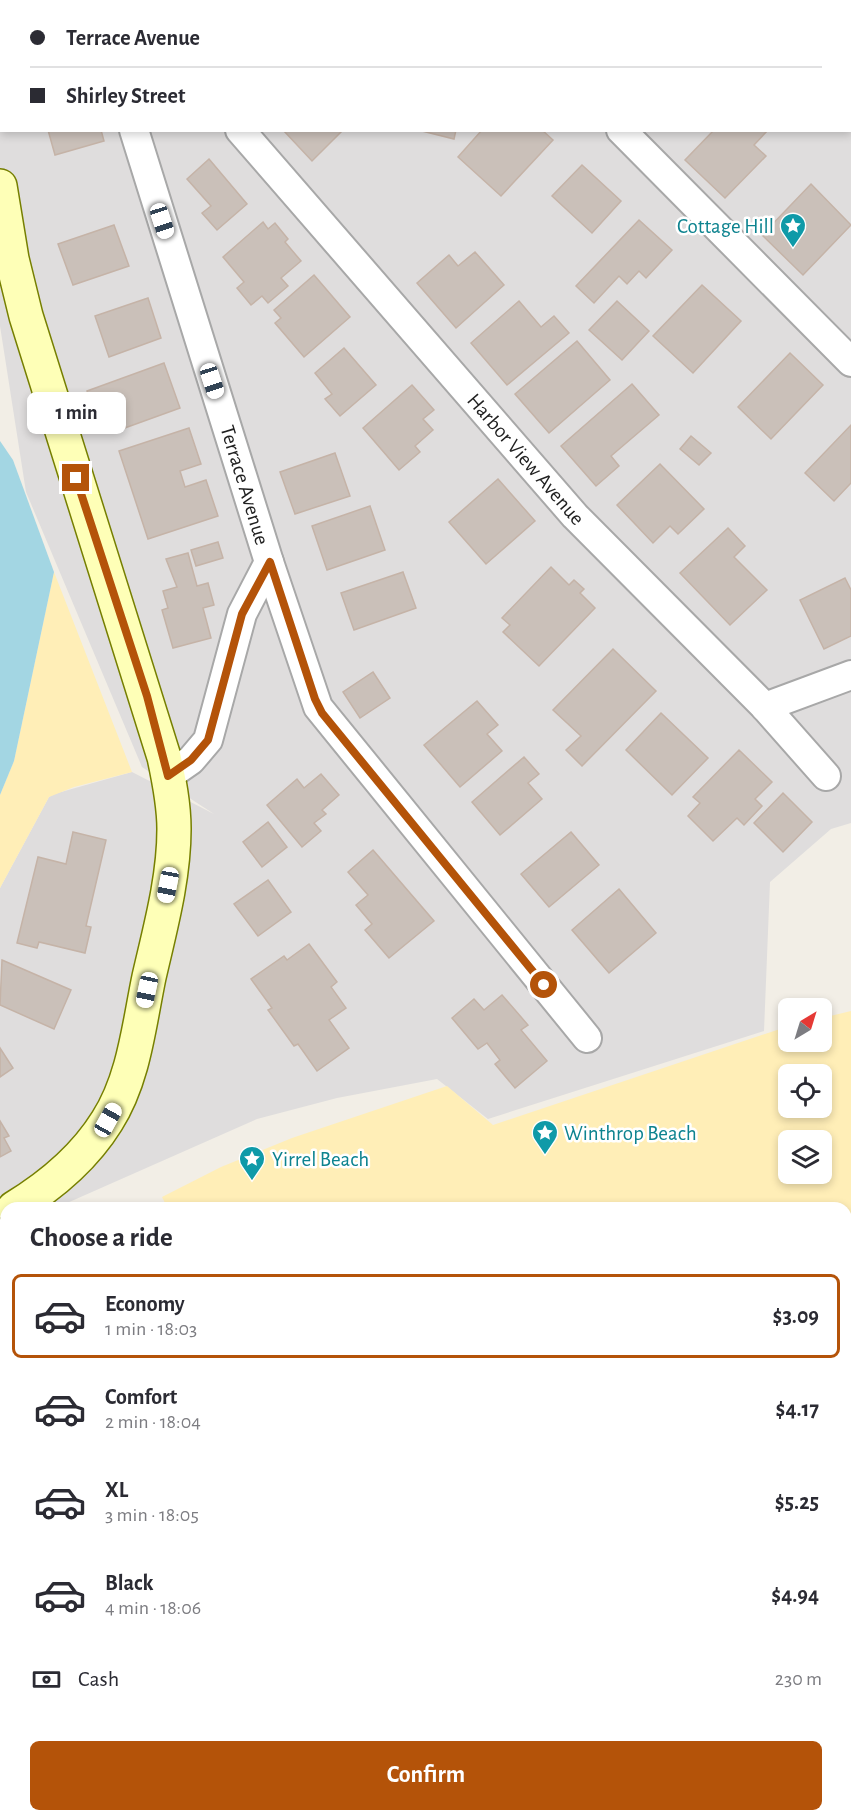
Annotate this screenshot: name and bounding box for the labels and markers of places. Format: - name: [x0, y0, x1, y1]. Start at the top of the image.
- place icon: Cottage Hill: [778, 211, 808, 249]
- place label: Cottage Hill: [677, 216, 774, 237]
- place icon: Winthrop Beach: [530, 1118, 560, 1156]
- place label: Winthrop Beach: [564, 1123, 697, 1144]
- place icon: Yirrel Beach: [237, 1144, 267, 1182]
- place label: Yirrel Beach: [272, 1149, 369, 1170]

